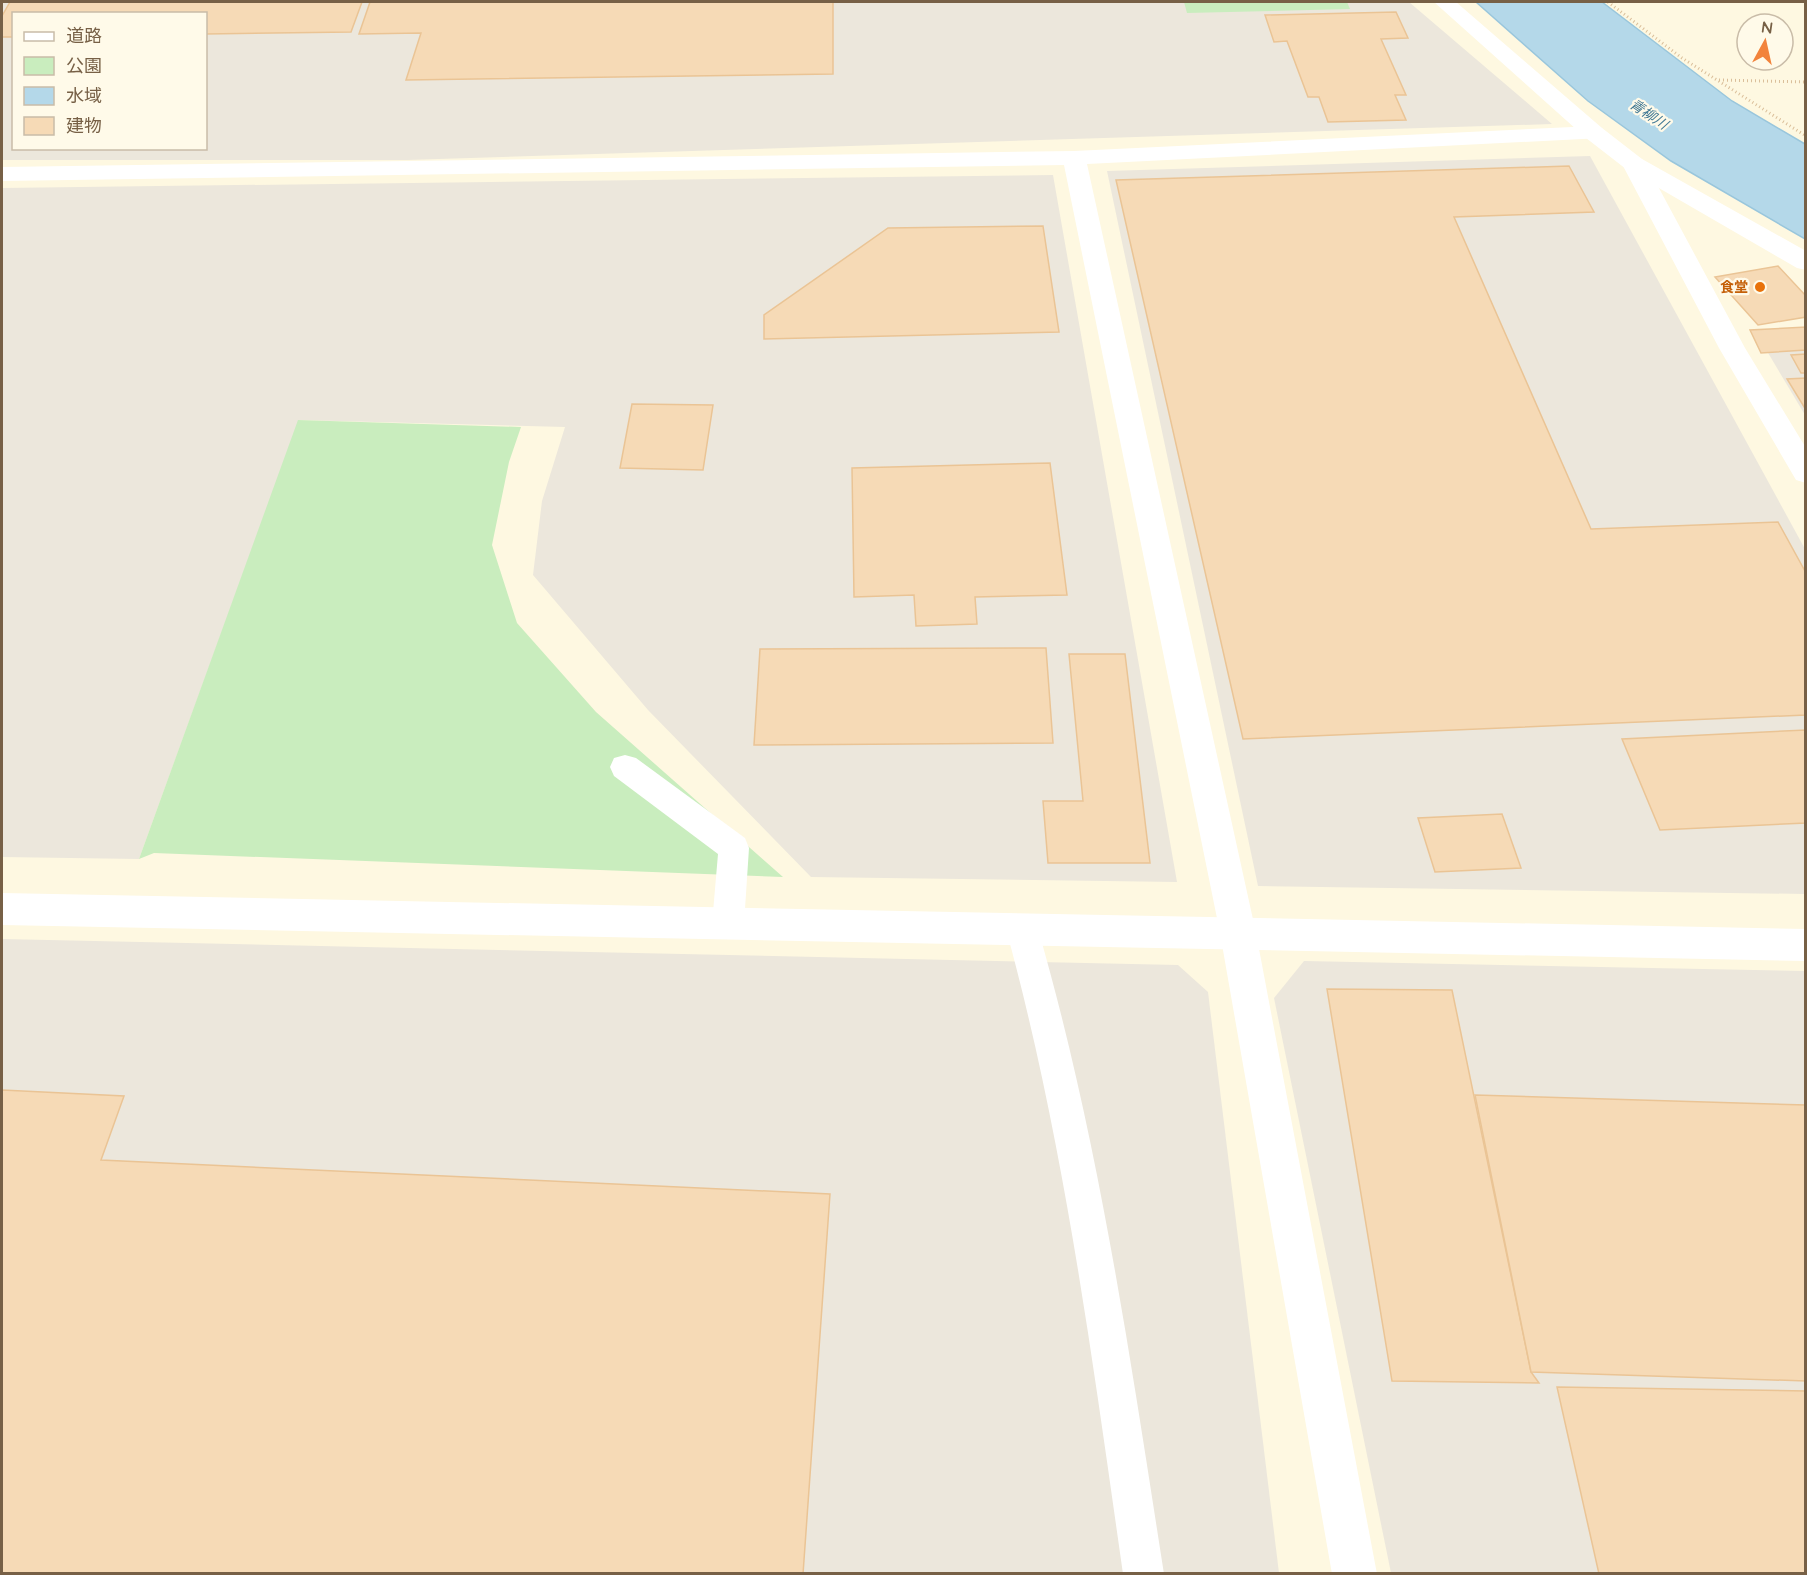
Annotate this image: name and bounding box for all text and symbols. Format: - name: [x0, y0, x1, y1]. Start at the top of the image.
- legend: [12, 12, 207, 150]
- north arrow: [1735, 12, 1795, 72]
- text: N: [1760, 16, 1774, 38]
- text: 道路: [66, 24, 102, 47]
- text: 公園: [66, 54, 102, 77]
- text: 水域: [66, 84, 102, 107]
- water label: 青柳川: [1627, 95, 1673, 134]
- text: 建物: [66, 114, 102, 137]
- place label: 食堂: [1720, 278, 1748, 296]
- marker: 食堂: [1753, 280, 1767, 294]

